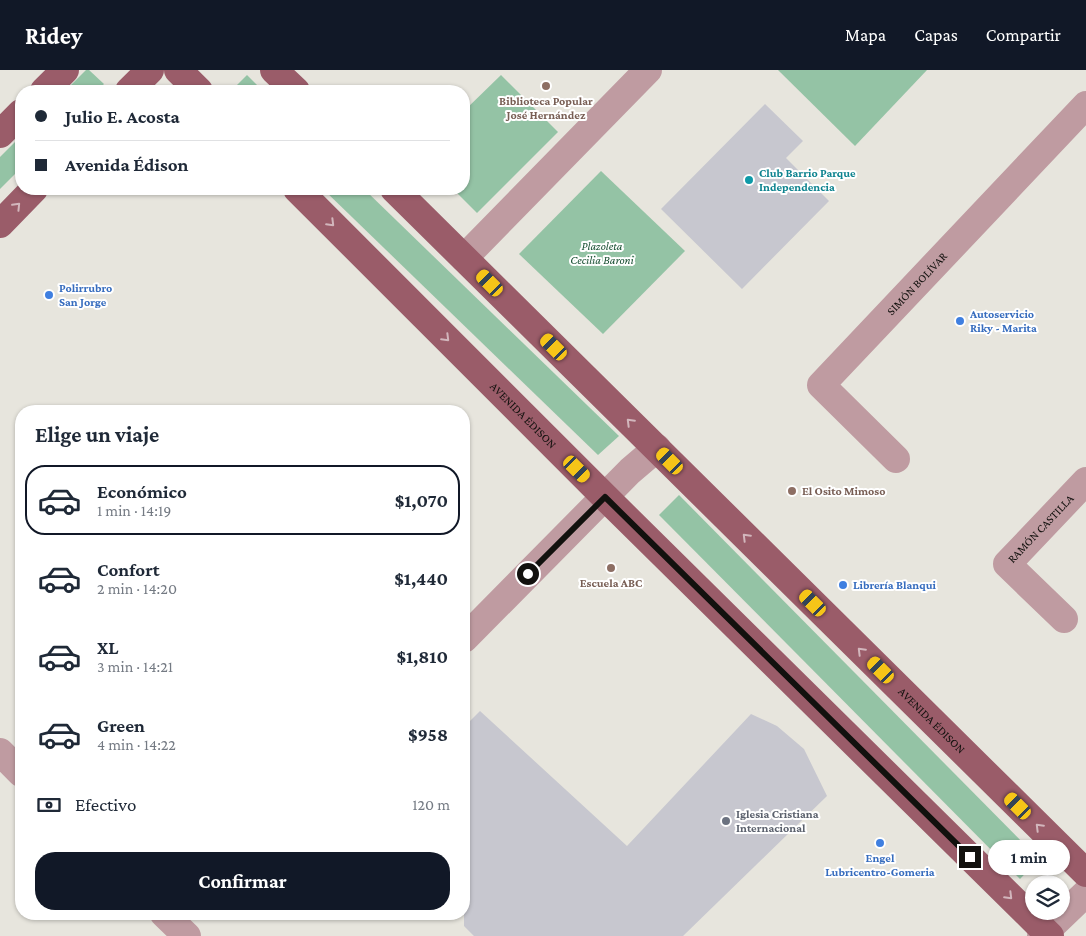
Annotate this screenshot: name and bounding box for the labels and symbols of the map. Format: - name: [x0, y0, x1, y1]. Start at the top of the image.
- marker: Biblioteca Popular José Hernández: [540, 80, 552, 92]
- place label: Biblioteca Popular José Hernández: [499, 94, 593, 122]
- place label: Club Barrio Parque Independencia: [759, 166, 856, 194]
- marker: Club Barrio Parque Independencia: [743, 174, 755, 186]
- one-way arrow: [11, 203, 20, 212]
- one-way arrow: [325, 217, 334, 226]
- park label: Plazoleta Cecilia Baroni: [570, 239, 635, 267]
- street label: SIMÓN BOLÍVAR: [884, 249, 950, 318]
- car: [474, 267, 505, 299]
- place label: Polirrubro San Jorge: [59, 281, 112, 309]
- marker: Polirrubro San Jorge: [43, 289, 55, 301]
- place label: Autoservicio Riky - Marita: [969, 307, 1037, 335]
- marker: Autoservicio Riky - Marita: [954, 315, 966, 327]
- car: [538, 331, 569, 363]
- one-way arrow: [440, 332, 449, 341]
- street label: AVENIDA ÉDISON: [487, 379, 560, 452]
- one-way arrow: [627, 419, 636, 428]
- car: [654, 445, 685, 477]
- car: [561, 453, 592, 485]
- place label: El Osito Mimoso: [802, 484, 885, 498]
- marker: El Osito Mimoso: [786, 485, 798, 497]
- street label: RAMÓN CASTILLA: [1005, 491, 1077, 566]
- one-way arrow: [742, 533, 751, 542]
- marker: Escuela ABC: [605, 562, 617, 574]
- route start: [517, 563, 539, 585]
- place label: Escuela ABC: [580, 576, 643, 590]
- place label: Librería Blanqui: [853, 578, 936, 592]
- marker: Librería Blanqui: [837, 579, 849, 591]
- car: [797, 587, 828, 619]
- one-way arrow: [858, 648, 867, 657]
- car: [865, 654, 896, 686]
- street label: AVENIDA ÉDISON: [895, 684, 968, 757]
- car: [1002, 790, 1033, 822]
- place label: Iglesia Cristiana Internacional: [736, 807, 819, 835]
- marker: Iglesia Cristiana Internacional: [720, 815, 732, 827]
- one-way arrow: [1036, 824, 1045, 833]
- marker: Engel Lubricentro-Gomeria: [874, 837, 886, 849]
- callout: 1 min: [988, 840, 1070, 874]
- route end: [959, 846, 981, 868]
- place label: Engel Lubricentro-Gomeria: [825, 851, 935, 879]
- one-way arrow: [1004, 890, 1013, 899]

